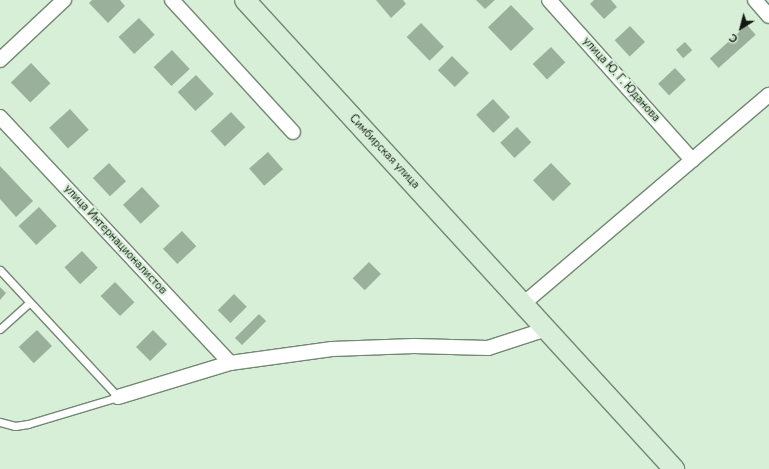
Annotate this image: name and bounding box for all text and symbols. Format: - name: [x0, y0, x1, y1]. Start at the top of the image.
- north arrow: [721, 8, 761, 48]
- text: С: [726, 30, 741, 46]
- street label: улица Ю. Г. Юданова: [580, 35, 662, 125]
- street label: Симбирская улица: [346, 112, 422, 192]
- street label: улица Интернационалистов: [61, 183, 169, 297]

